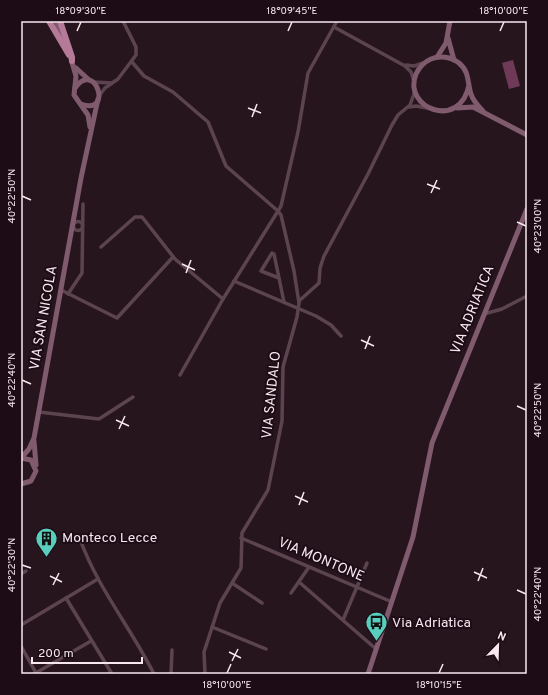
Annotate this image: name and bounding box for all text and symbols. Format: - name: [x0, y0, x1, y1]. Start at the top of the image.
- text: 18°09'30"E: [56, 5, 106, 18]
- text: 18°09'45"E: [267, 5, 317, 18]
- text: 18°10'00"E: [479, 5, 529, 18]
- text: 40°22'50"N: [6, 169, 19, 223]
- text: 40°23'00"N: [532, 199, 545, 253]
- street label: VIA ADRIATICA: [447, 263, 499, 357]
- street label: VIA SAN NICOLA: [26, 264, 62, 372]
- street label: VIA SANDALO: [259, 350, 285, 440]
- text: 40°22'40"N: [6, 353, 19, 407]
- text: 40°22'50"N: [532, 383, 545, 437]
- building icon: Monteco Lecce: [34, 525, 60, 558]
- place label: Monteco Lecce: [62, 530, 157, 547]
- street label: VIA MONTONE: [275, 534, 367, 586]
- text: 40°22'30"N: [6, 538, 19, 592]
- text: 40°22'40"N: [532, 567, 545, 621]
- bus stop icon: Via Adriatica: [363, 610, 389, 643]
- place label: Via Adriatica: [392, 615, 471, 632]
- north arrow: [478, 625, 518, 665]
- text: N: [495, 629, 508, 645]
- scale bar: [32, 639, 142, 665]
- text: 200 m: [38, 646, 74, 662]
- text: 18°10'00"E: [202, 679, 252, 692]
- text: 18°10'15"E: [416, 679, 462, 692]

